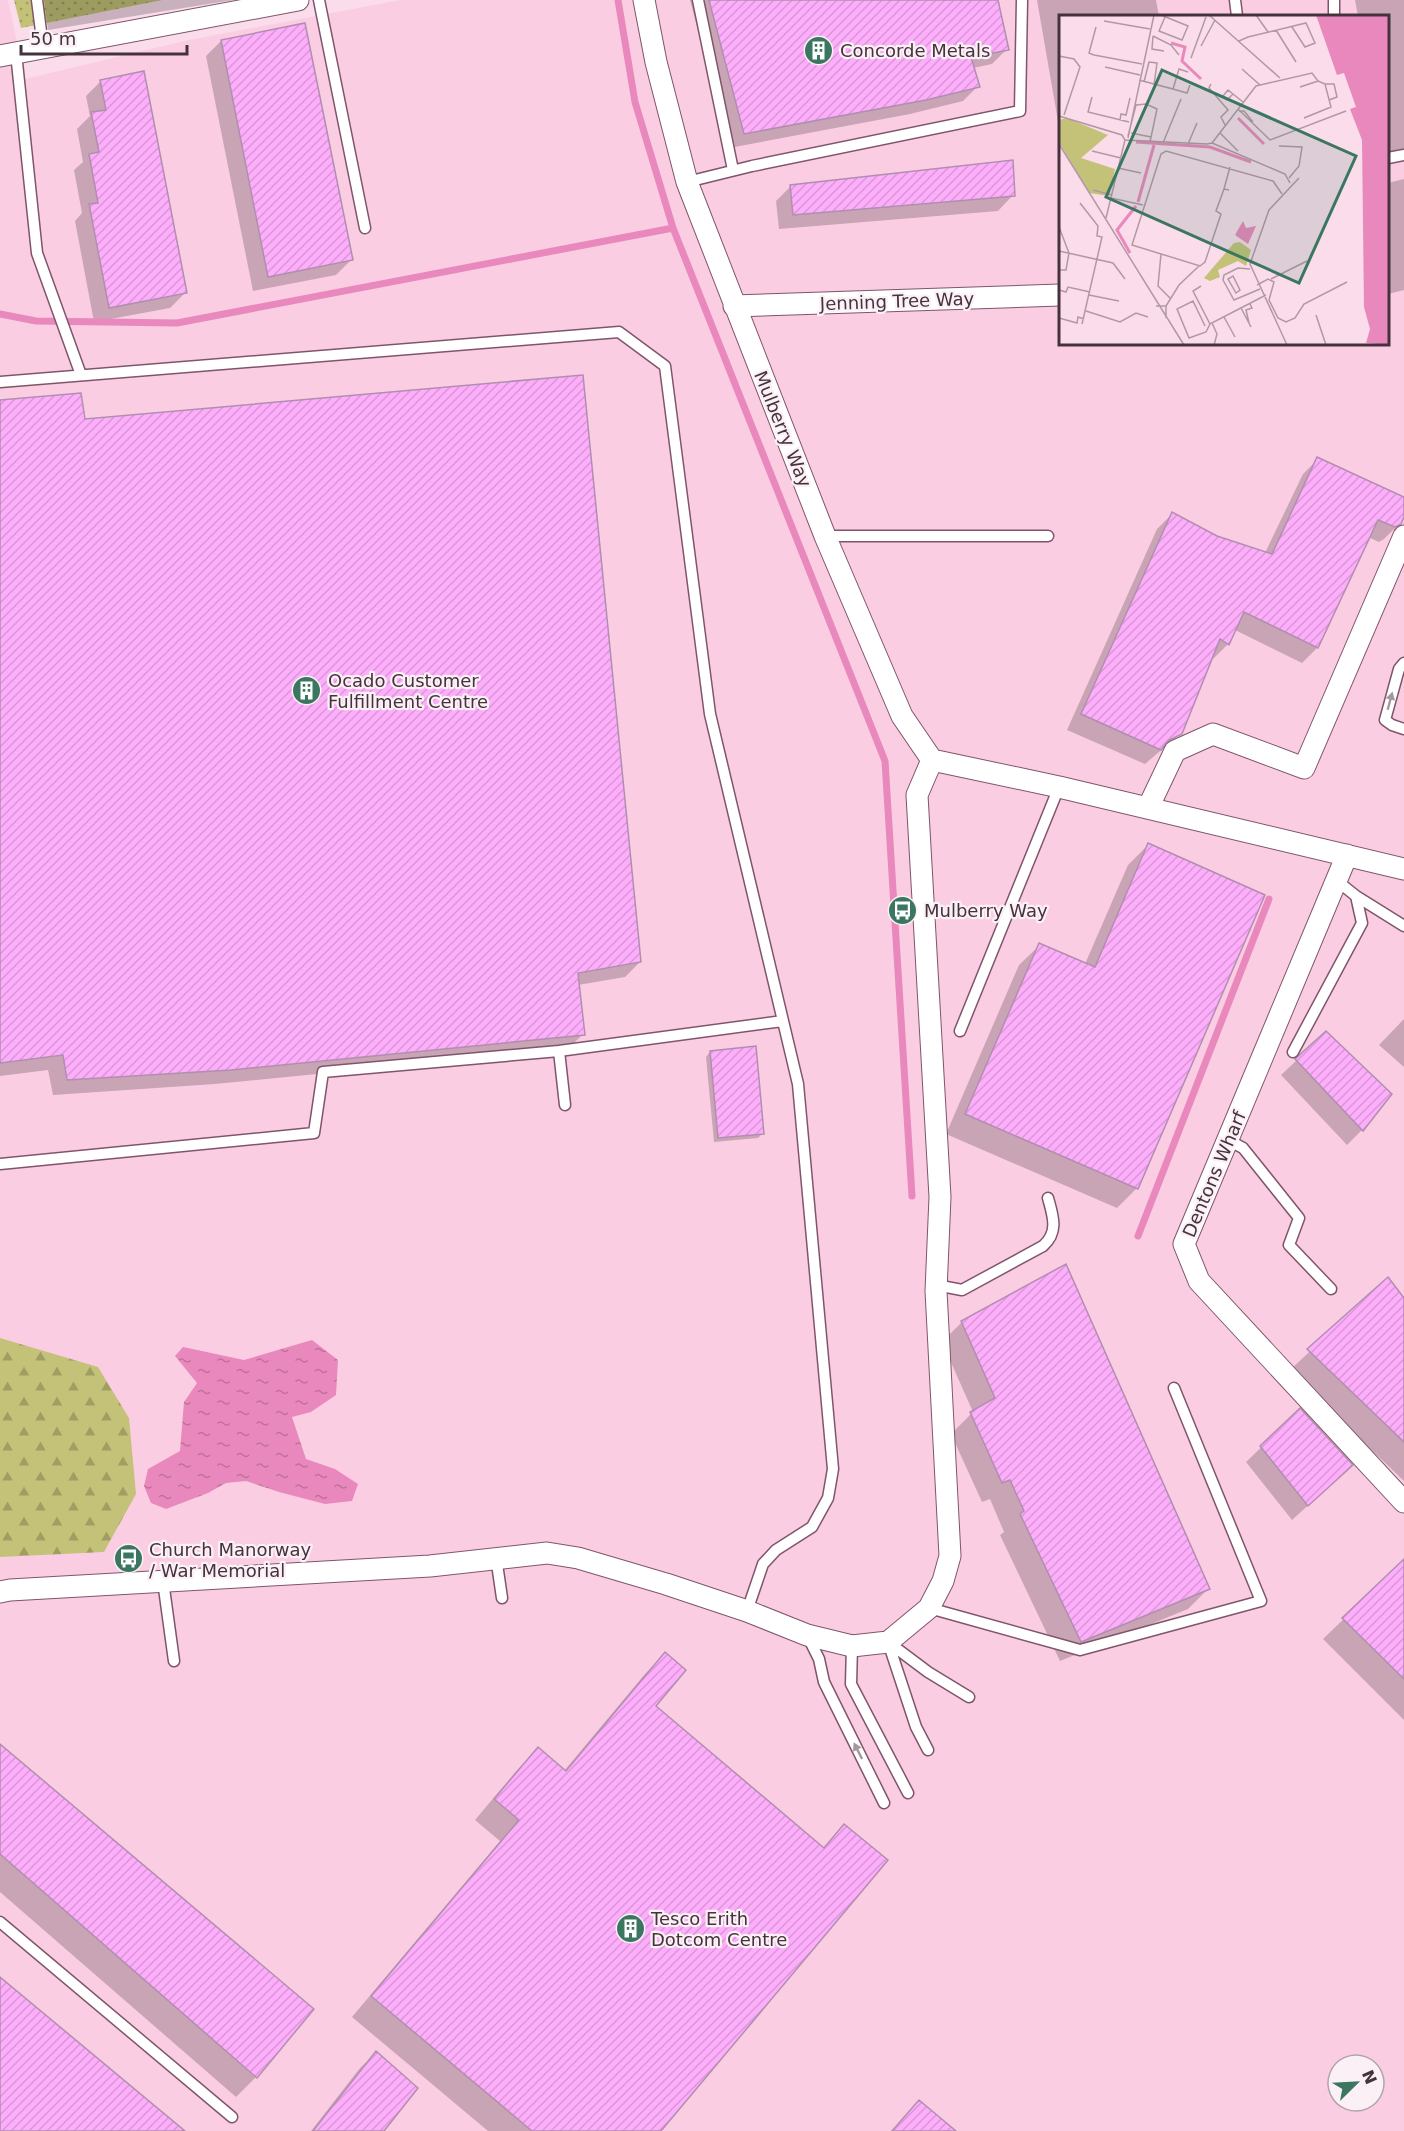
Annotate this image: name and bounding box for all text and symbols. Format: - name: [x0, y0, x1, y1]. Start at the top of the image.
- inset map: [1059, 15, 1389, 345]
- scale bar: [21, 18, 188, 56]
- text: 50 m: [30, 28, 76, 49]
- building icon: Concorde Metals: [803, 34, 835, 66]
- place label: Concorde Metals: [840, 40, 990, 61]
- street label: Jenning Tree Way: [819, 288, 975, 314]
- street label: Mulberry Way: [750, 368, 816, 491]
- place label: Ocado Customer Fulfillment Centre: [328, 670, 488, 712]
- building icon: Ocado Customer Fulfillment Centre: [291, 674, 323, 706]
- one-way arrow: [1386, 692, 1395, 710]
- bus stop icon: Mulberry Way: [887, 894, 919, 926]
- place label: Mulberry Way: [924, 900, 1048, 921]
- street label: Dentons Wharf: [1178, 1107, 1250, 1240]
- place label: Church Manorway / War Memorial: [149, 1539, 312, 1581]
- bus stop icon: Church Manorway / War Memorial: [112, 1543, 144, 1575]
- one-way arrow: [853, 1742, 862, 1759]
- place label: Tesco Erith Dotcom Centre: [650, 1908, 787, 1950]
- building icon: Tesco Erith Dotcom Centre: [614, 1912, 646, 1944]
- north arrow: [1326, 2053, 1386, 2113]
- text: N: [1358, 2067, 1381, 2087]

